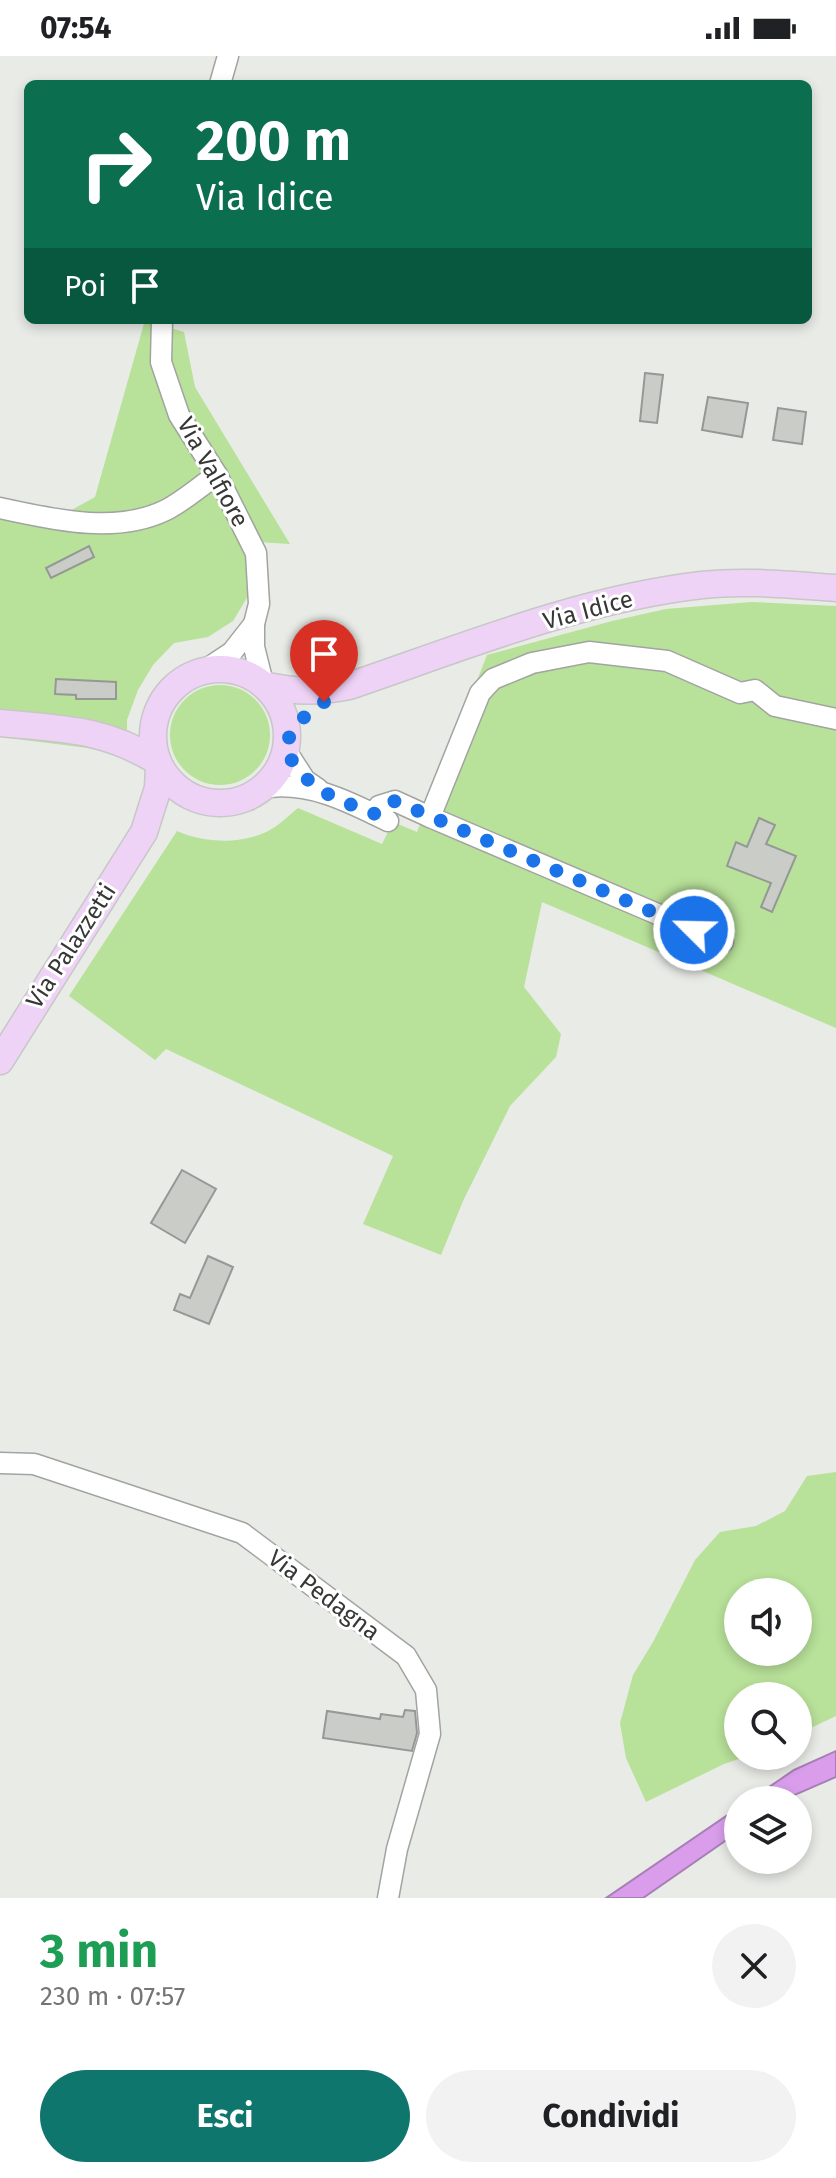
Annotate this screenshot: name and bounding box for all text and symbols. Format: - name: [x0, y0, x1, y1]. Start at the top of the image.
- text: 07:54: [40, 10, 111, 46]
- text: 200 m: [196, 108, 351, 175]
- icon: right: [64, 112, 168, 216]
- text: Via Idice: [196, 176, 334, 220]
- icon: arrive: [123, 264, 167, 308]
- text: Poi: [64, 268, 107, 304]
- street label: Via Valfiore: [171, 412, 255, 532]
- street label: Via Idice: [540, 585, 636, 635]
- pin: [290, 620, 358, 702]
- icon: arrive: [302, 632, 346, 676]
- street label: Via Palazzetti: [20, 878, 122, 1014]
- position arrow: [652, 888, 736, 972]
- street label: Via Pedagna: [263, 1544, 385, 1646]
- map controls: [724, 1578, 812, 1874]
- button: sound: [724, 1578, 812, 1666]
- button: search: [724, 1682, 812, 1770]
- button: layers: [724, 1786, 812, 1874]
- text: 3 min: [40, 1922, 158, 1980]
- button: close: [712, 1924, 796, 2008]
- text: 230 m · 07:57: [40, 1981, 185, 2012]
- button: Esci: [40, 2070, 410, 2162]
- button: Condividi: [426, 2070, 796, 2162]

